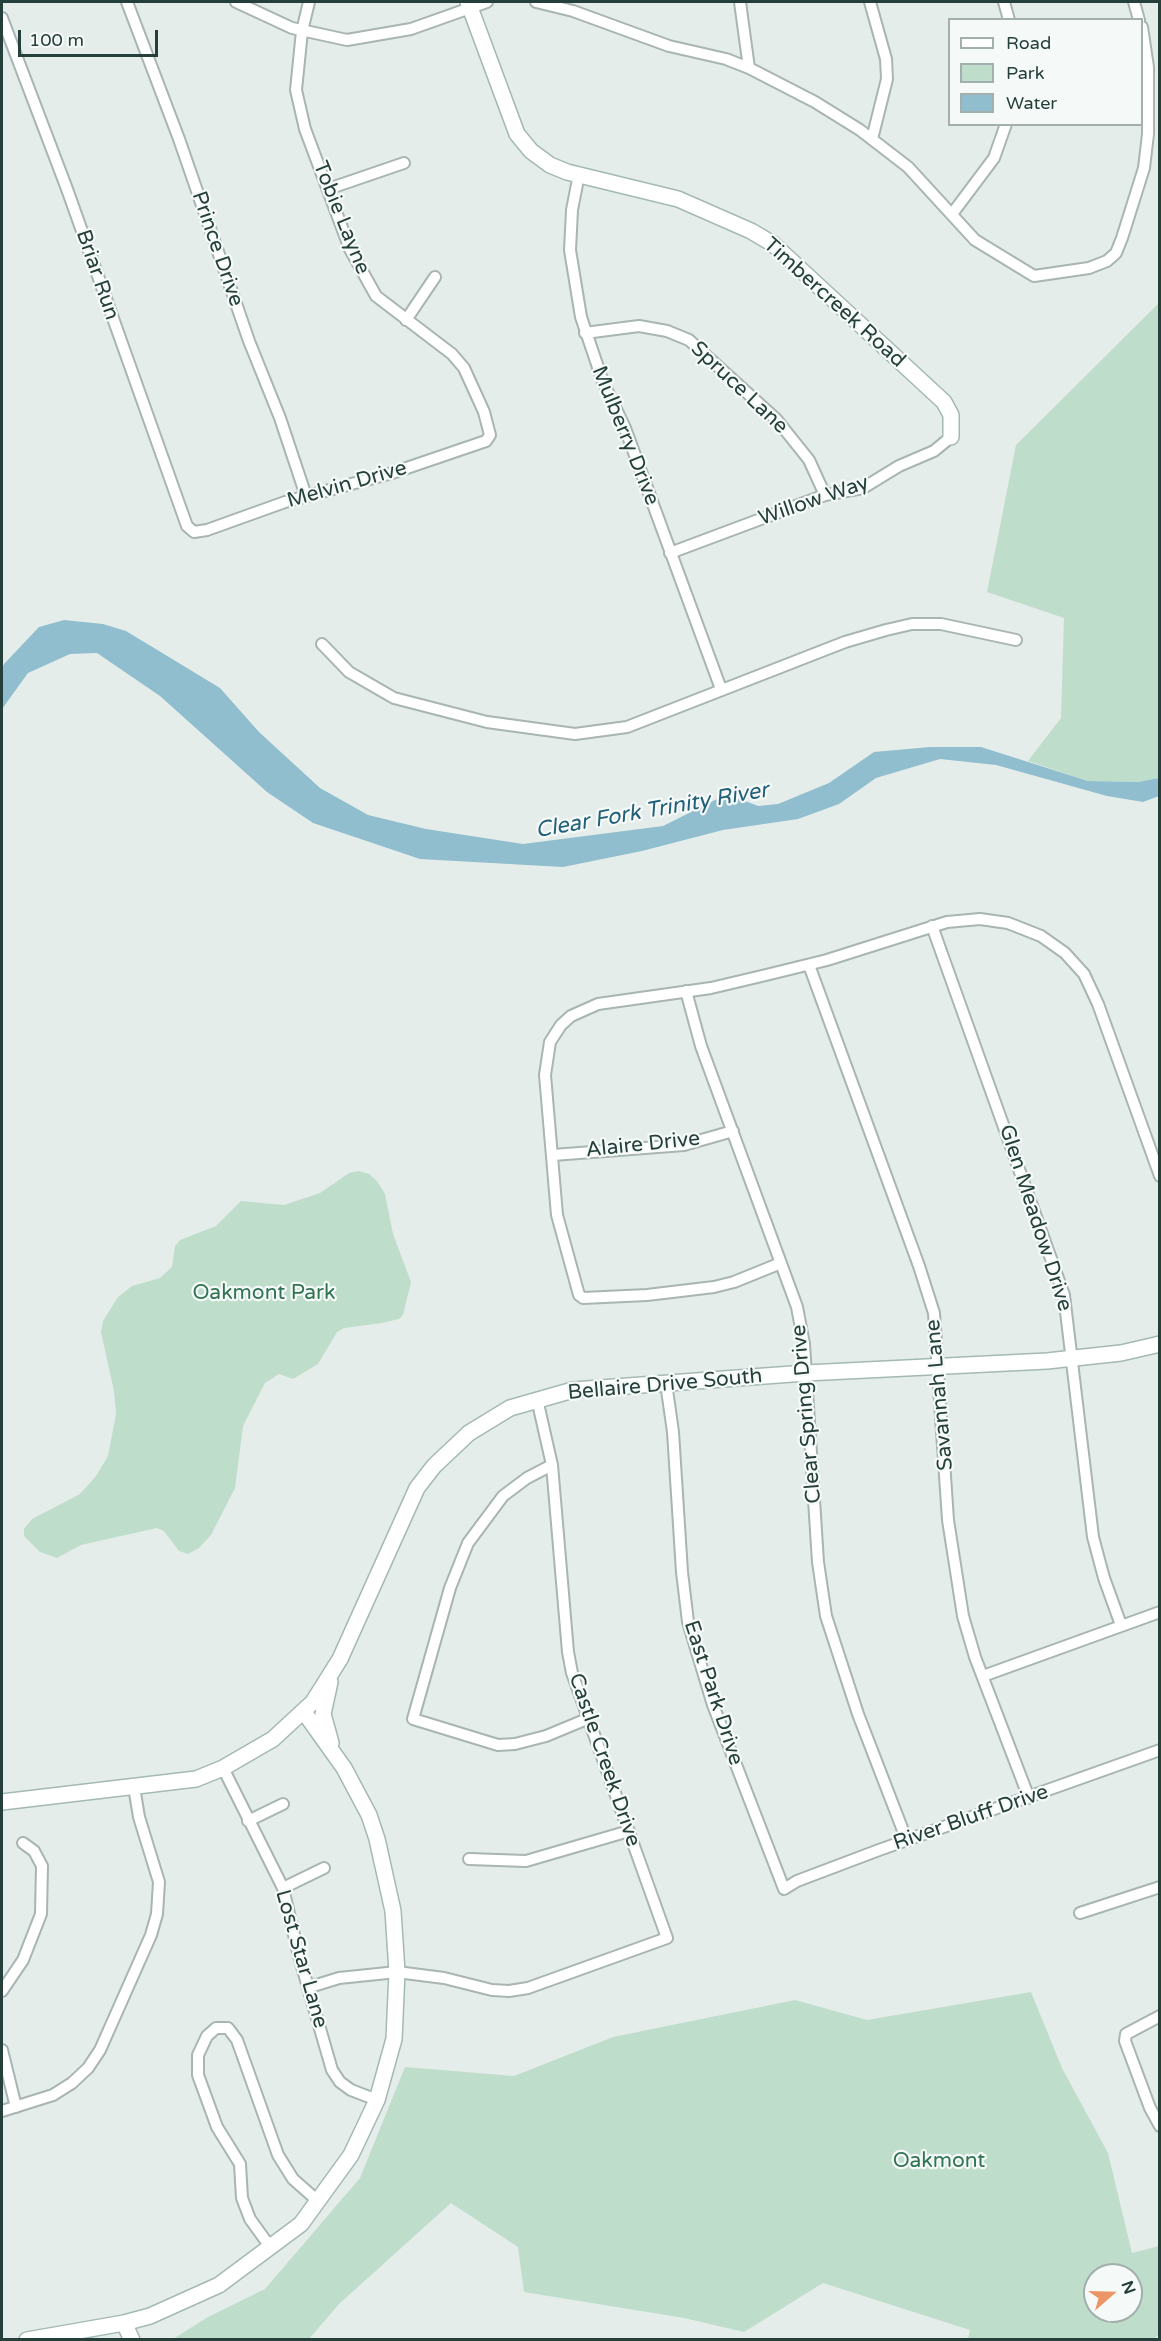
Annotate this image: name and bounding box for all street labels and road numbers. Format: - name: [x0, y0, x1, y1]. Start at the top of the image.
- street label: Tobie Layne: [307, 158, 375, 278]
- street label: Prince Drive: [186, 188, 248, 310]
- street label: Briar Run: [70, 227, 124, 323]
- street label: Timbercreek Road: [758, 233, 910, 373]
- street label: Spruce Lane: [685, 337, 793, 439]
- street label: Mulberry Drive: [586, 363, 664, 509]
- street label: Melvin Drive: [284, 456, 410, 514]
- street label: Willow Way: [756, 470, 872, 532]
- street label: Glen Meadow Drive: [993, 1122, 1077, 1314]
- street label: Alaire Drive: [585, 1126, 701, 1164]
- street label: Savannah Lane: [921, 1318, 959, 1472]
- street label: Clear Spring Drive: [787, 1323, 827, 1505]
- street label: Bellaire Drive South: [567, 1364, 763, 1406]
- street label: East Park Drive: [678, 1618, 748, 1768]
- street label: Castle Creek Drive: [563, 1670, 645, 1850]
- street label: River Bluff Drive: [890, 1780, 1052, 1856]
- street label: Lost Star Lane: [269, 1887, 333, 2031]

